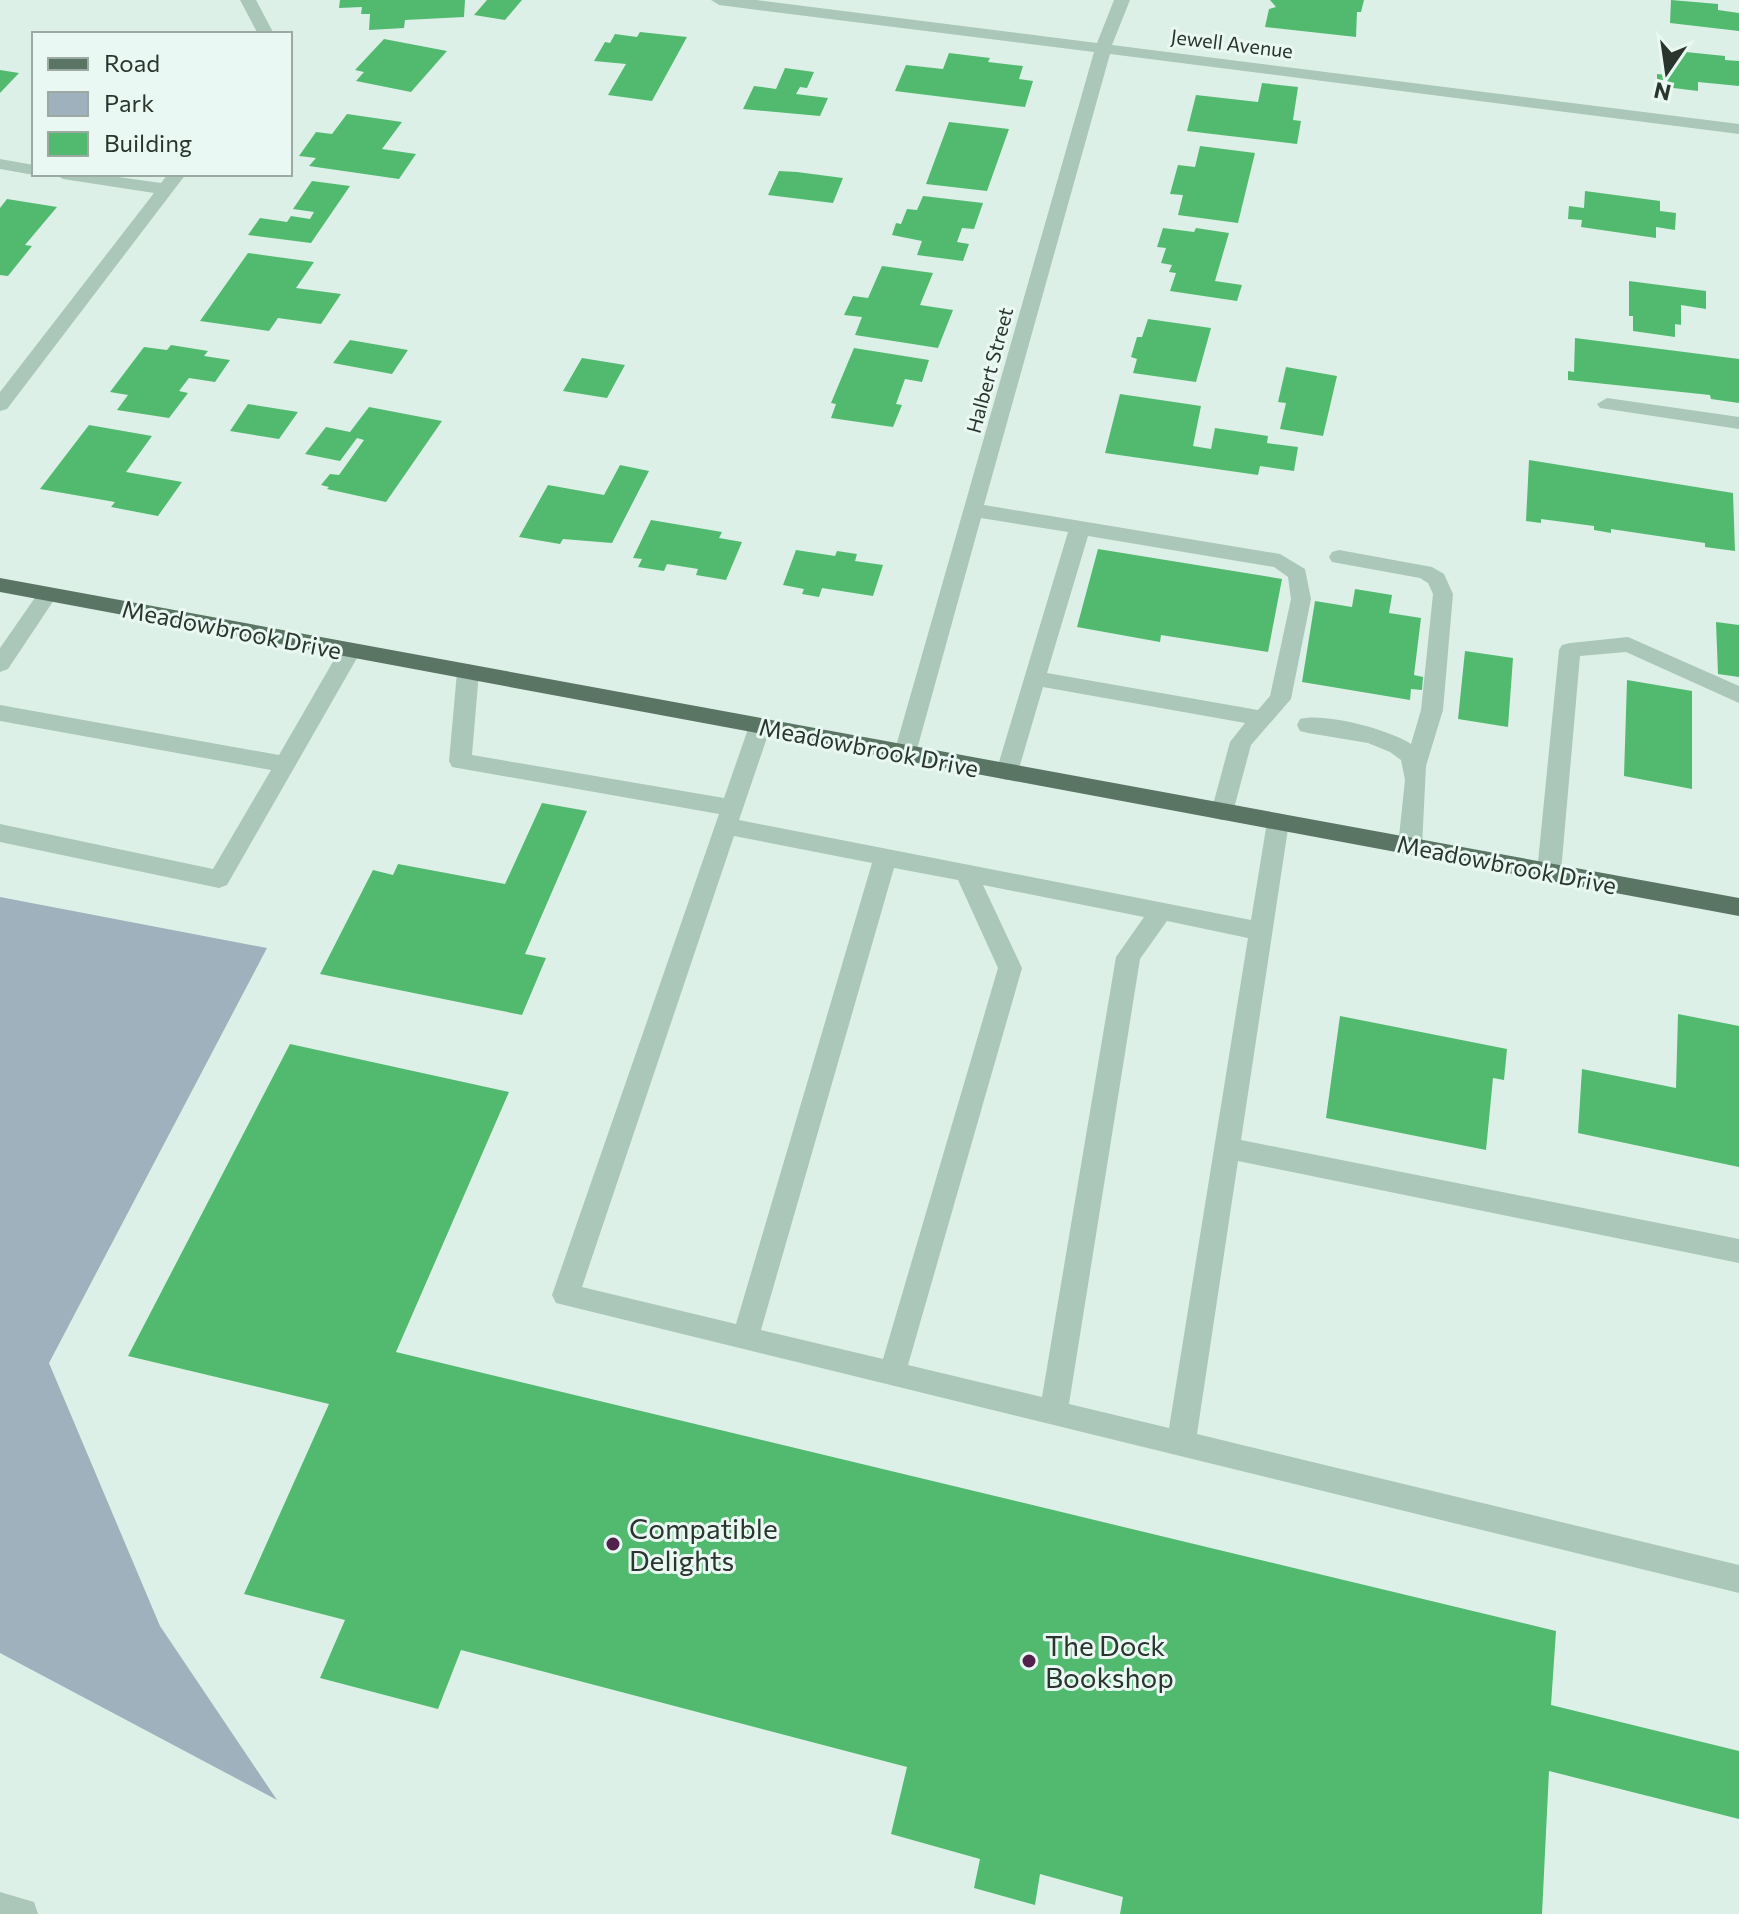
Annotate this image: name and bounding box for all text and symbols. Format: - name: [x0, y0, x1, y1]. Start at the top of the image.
- street label: Jewell Avenue: [1170, 24, 1294, 62]
- legend: [32, 32, 292, 176]
- north arrow: [1627, 32, 1707, 112]
- text: Road: [104, 48, 160, 77]
- text: N: [1651, 77, 1673, 107]
- text: Park: [104, 88, 154, 117]
- text: Building: [104, 128, 192, 157]
- street label: Halbert Street: [961, 304, 1017, 436]
- street label: Meadowbrook Drive: [120, 594, 344, 664]
- street label: Meadowbrook Drive: [757, 712, 981, 782]
- street label: Meadowbrook Drive: [1395, 829, 1619, 899]
- place label: Compatible Delights: [629, 1511, 778, 1577]
- marker: Compatible Delights: [604, 1535, 622, 1553]
- place label: The Dock Bookshop: [1045, 1628, 1174, 1694]
- marker: The Dock Bookshop: [1020, 1652, 1038, 1670]

